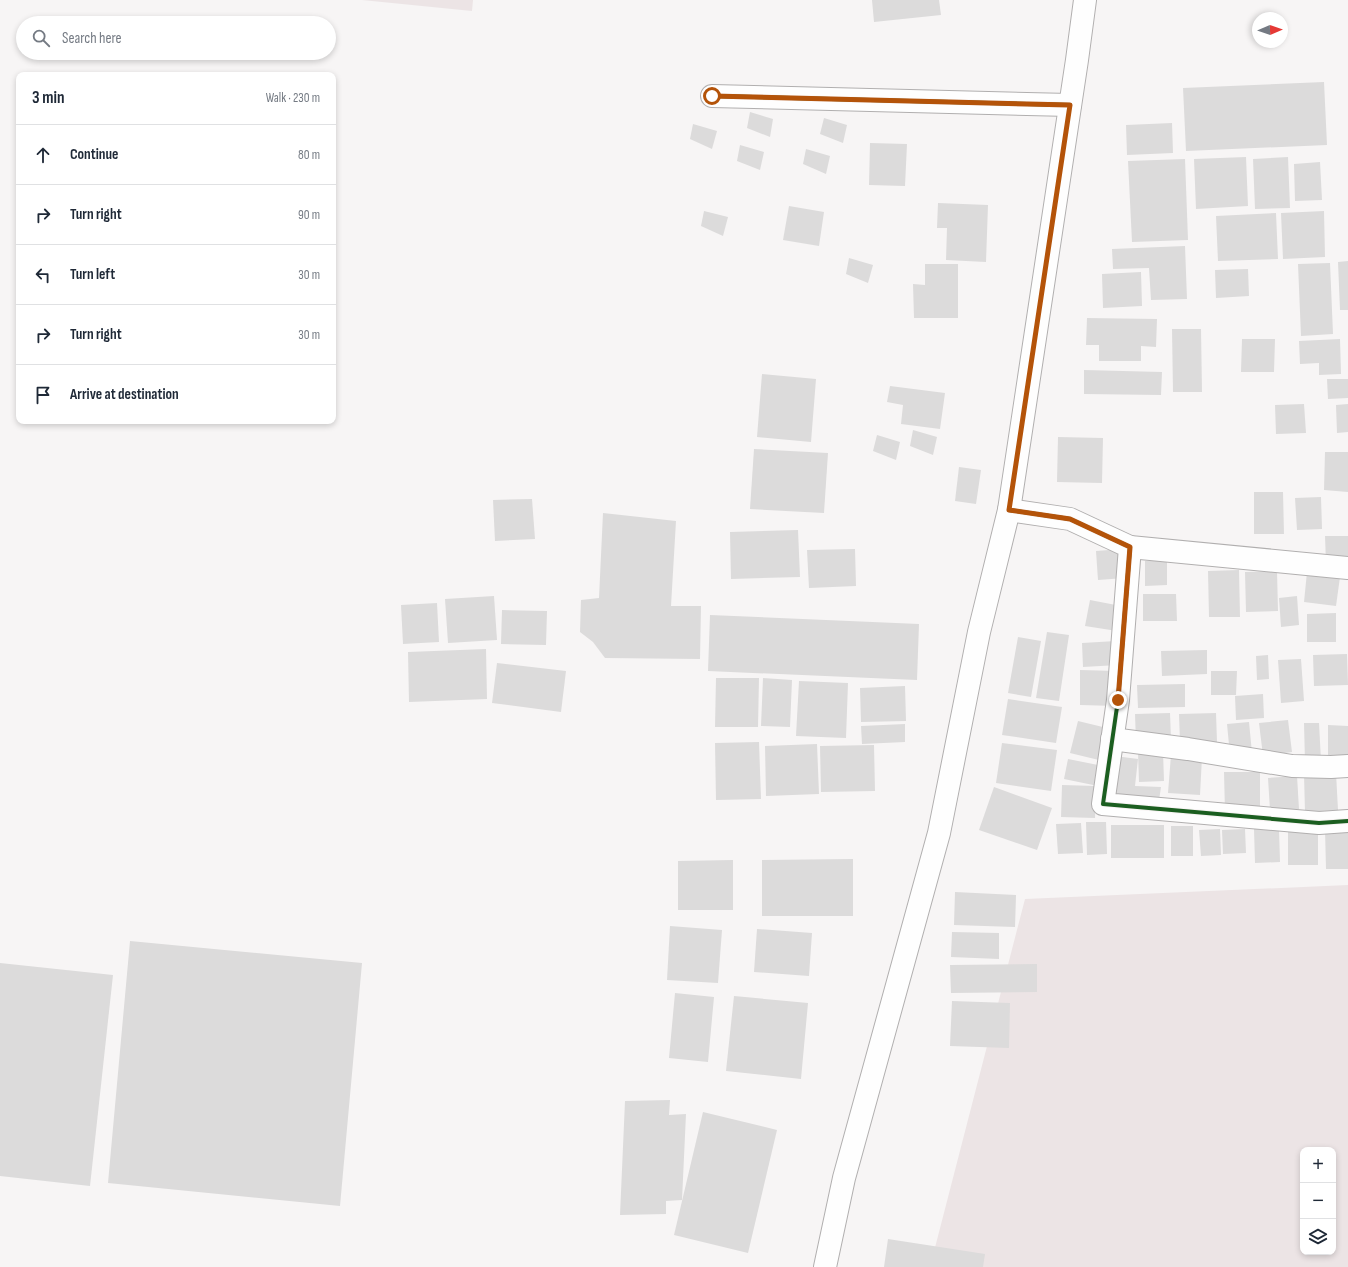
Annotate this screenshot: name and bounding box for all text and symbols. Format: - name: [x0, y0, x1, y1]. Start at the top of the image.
- north arrow: [1252, 12, 1288, 48]
- search box: [16, 16, 336, 60]
- icon: search: [30, 27, 52, 49]
- text: Search here: [62, 29, 122, 48]
- route start: [703, 87, 721, 105]
- text: 3 min: [32, 88, 65, 108]
- text: Walk · 230 m: [266, 90, 320, 106]
- icon: ahead: [32, 144, 54, 166]
- text: Continue: [70, 145, 119, 164]
- text: 80 m: [298, 147, 320, 163]
- icon: right: [32, 204, 54, 226]
- text: Turn right: [70, 205, 122, 224]
- text: 90 m: [298, 207, 320, 223]
- icon: left: [32, 264, 54, 286]
- text: Turn left: [70, 265, 115, 284]
- text: 30 m: [298, 267, 320, 283]
- icon: right: [32, 324, 54, 346]
- text: Turn right: [70, 325, 122, 344]
- text: 30 m: [298, 327, 320, 343]
- icon: arrive: [32, 384, 54, 406]
- text: Arrive at destination: [70, 385, 179, 404]
- route end: [1109, 691, 1127, 709]
- map controls: [1300, 1147, 1336, 1255]
- button: +: [1300, 1147, 1336, 1183]
- button: −: [1300, 1183, 1336, 1219]
- button: layers: [1300, 1219, 1336, 1255]

